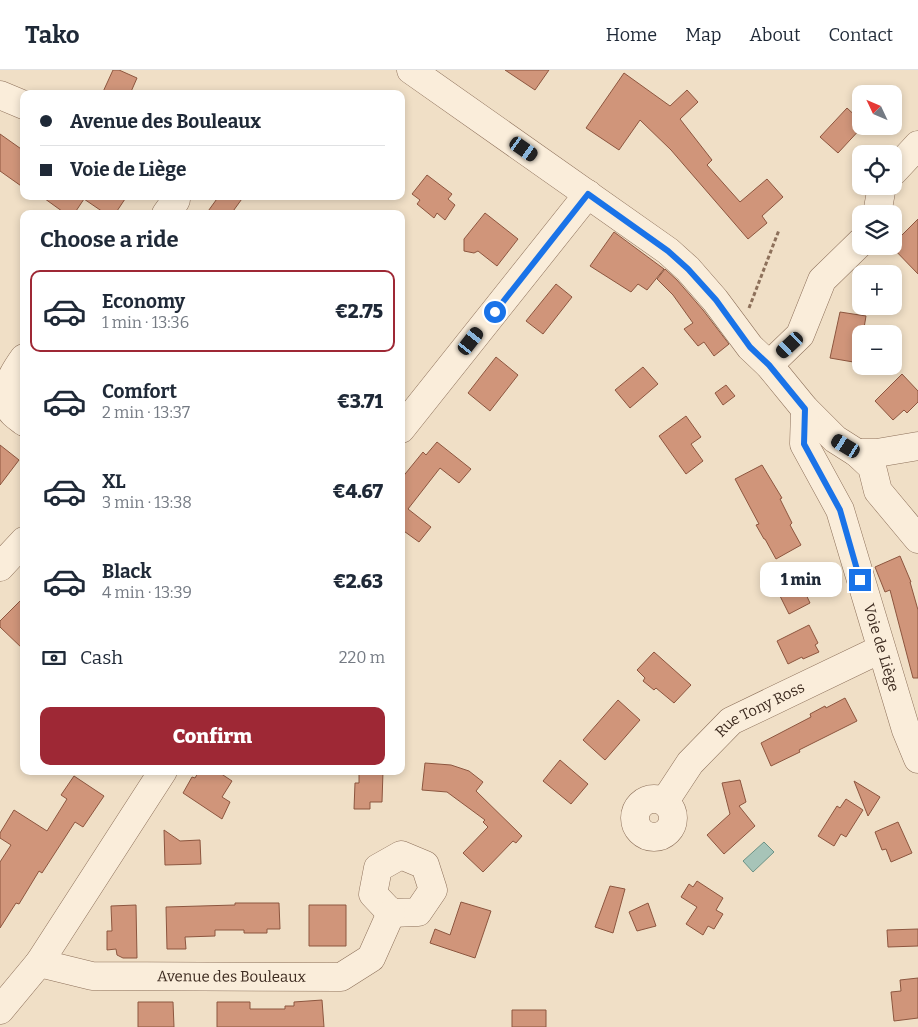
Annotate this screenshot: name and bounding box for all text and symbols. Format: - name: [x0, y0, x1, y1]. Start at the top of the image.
- text: Tako: [25, 21, 80, 49]
- text: Home: [606, 24, 657, 46]
- text: Map: [685, 24, 721, 46]
- text: About: [749, 24, 800, 46]
- text: Contact: [828, 24, 893, 46]
- north arrow: [852, 85, 902, 135]
- map controls: [852, 85, 902, 375]
- text: Avenue des Bouleaux: [70, 110, 261, 133]
- car: [507, 134, 540, 164]
- button: locate: [852, 145, 902, 195]
- text: Voie de Liège: [70, 158, 186, 181]
- button: layers: [852, 205, 902, 255]
- text: Choose a ride: [40, 226, 179, 253]
- button: +: [852, 265, 902, 315]
- icon: car: [42, 289, 87, 334]
- text: Economy: [102, 290, 185, 313]
- text: €2.75: [335, 300, 383, 323]
- route start: [484, 301, 506, 323]
- text: 1 min · 13:36: [102, 313, 189, 332]
- car: [455, 325, 486, 357]
- button: −: [852, 325, 902, 375]
- car: [773, 329, 806, 361]
- icon: car: [42, 379, 87, 424]
- text: Comfort: [102, 380, 177, 403]
- text: €3.71: [337, 390, 383, 413]
- text: 2 min · 13:37: [102, 403, 190, 422]
- car: [829, 432, 862, 460]
- icon: car: [42, 469, 87, 514]
- text: XL: [102, 470, 126, 493]
- text: €4.67: [333, 480, 383, 503]
- text: 3 min · 13:38: [102, 493, 192, 512]
- icon: car: [42, 559, 87, 604]
- text: Black: [102, 560, 152, 583]
- callout: 1 min: [760, 562, 842, 598]
- route end: [849, 569, 871, 591]
- text: €2.63: [333, 570, 383, 593]
- text: 1 min: [781, 570, 821, 589]
- text: 4 min · 13:39: [102, 583, 192, 602]
- street label: Voie de Liège: [860, 602, 903, 694]
- icon: cash: [40, 644, 68, 672]
- text: Cash: [80, 646, 123, 669]
- text: 220 m: [339, 648, 385, 667]
- street label: Rue Tony Ross: [711, 678, 807, 741]
- button: Confirm: [40, 707, 385, 765]
- street label: Avenue des Bouleaux: [157, 967, 307, 986]

